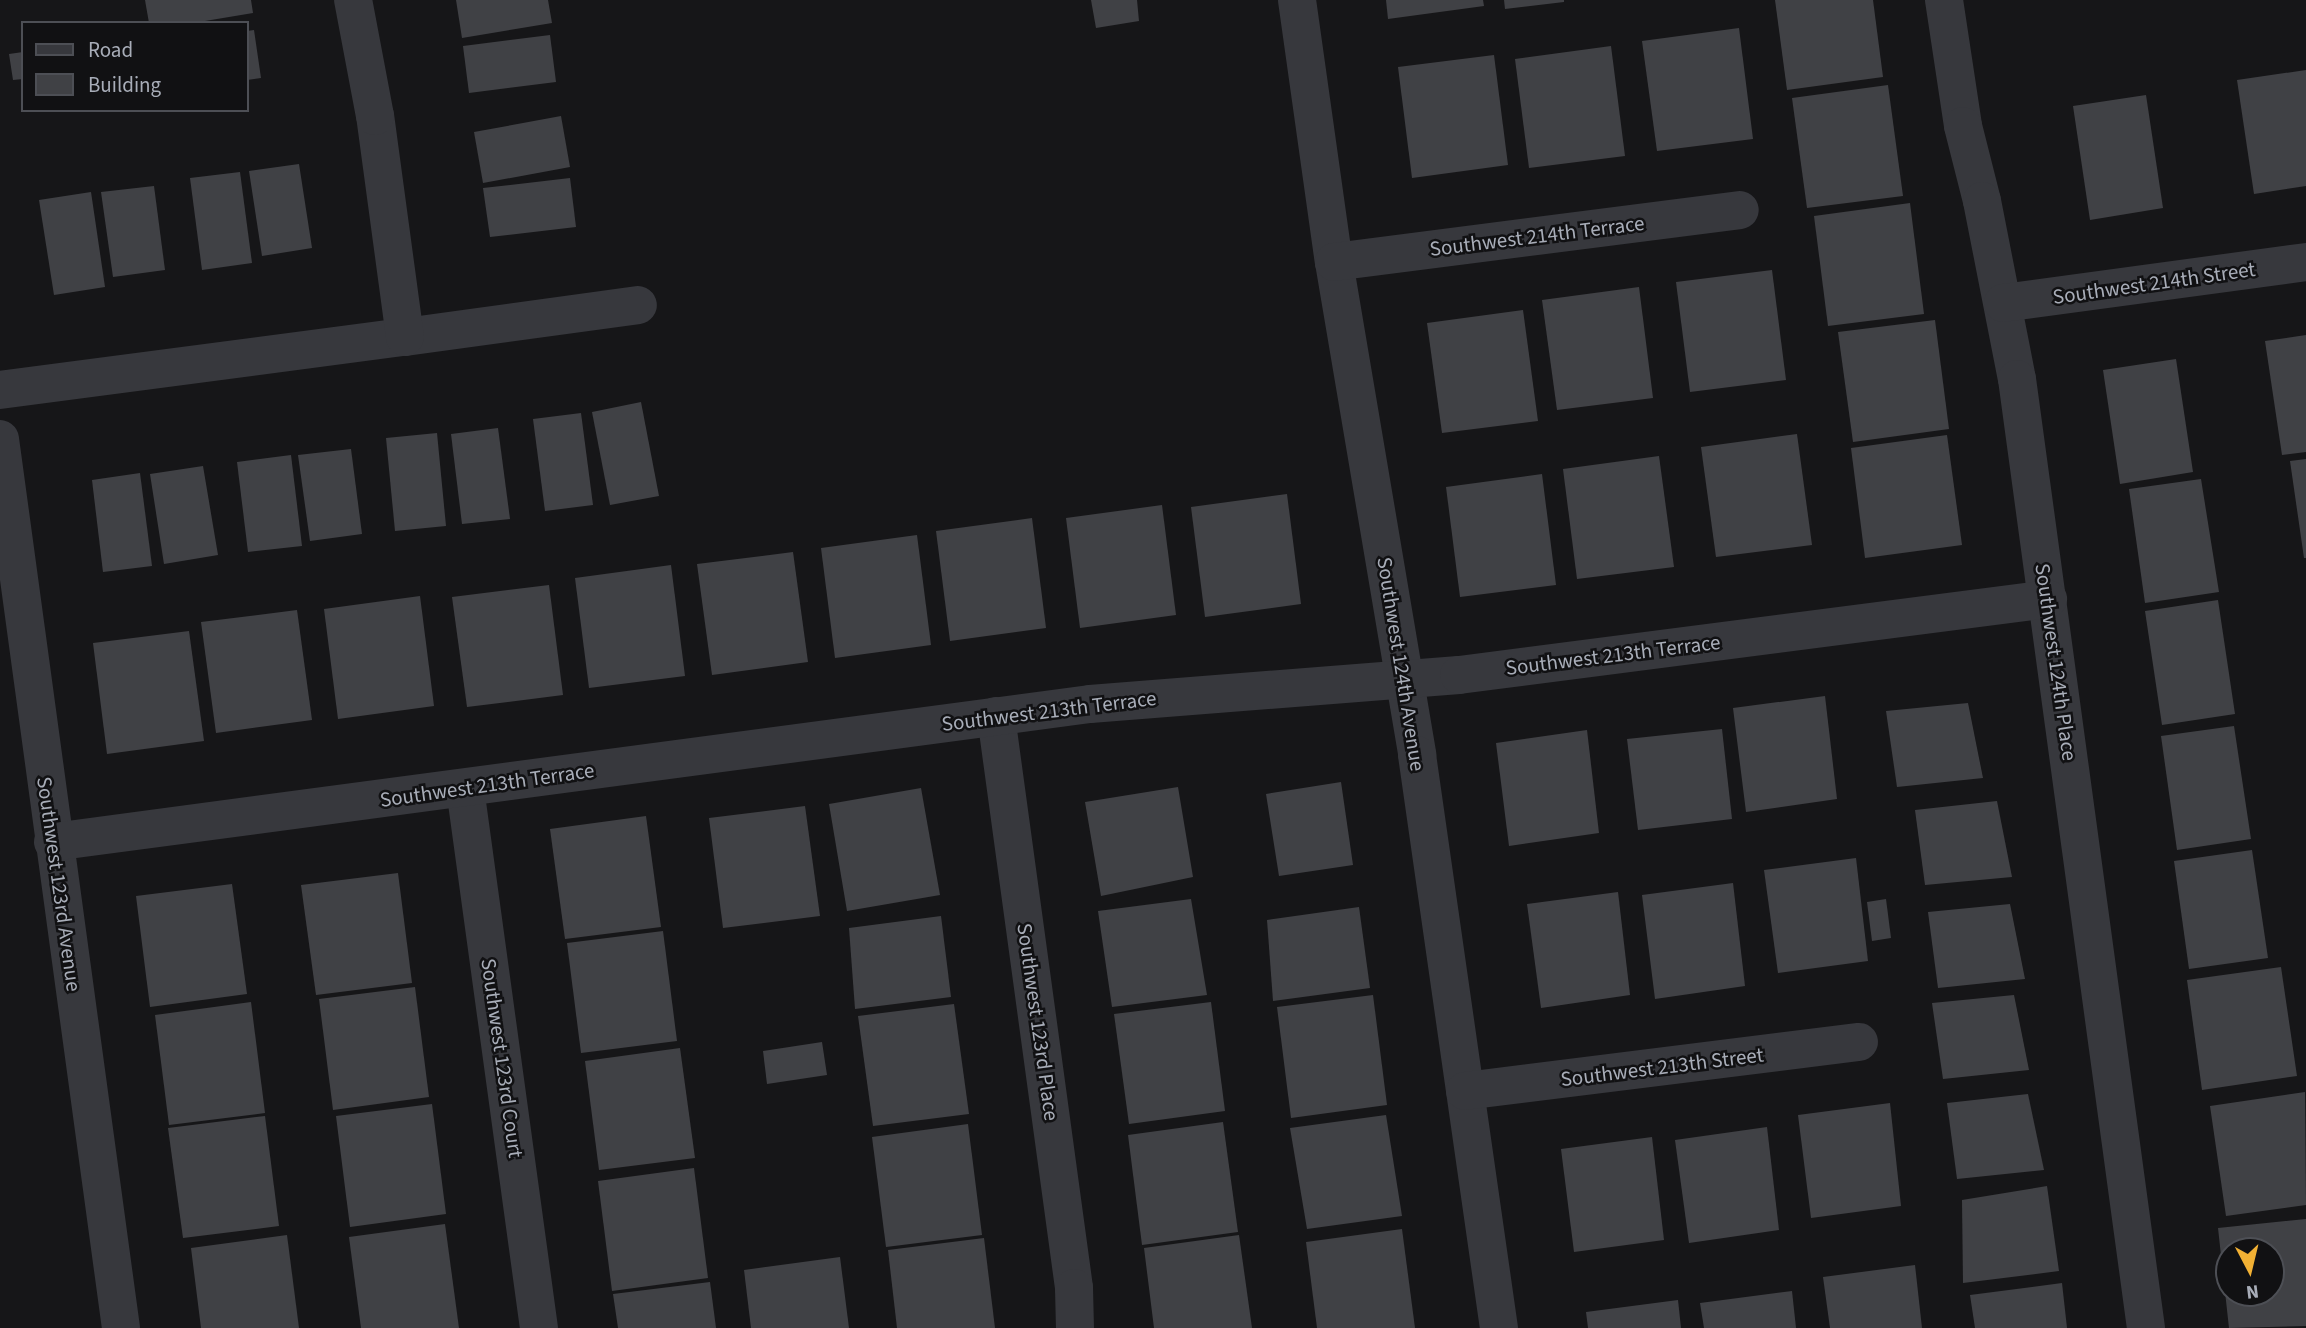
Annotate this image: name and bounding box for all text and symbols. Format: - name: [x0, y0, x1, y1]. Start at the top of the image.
- legend: [21, 21, 248, 112]
- text: Road: [88, 35, 133, 65]
- text: Building: [88, 70, 161, 100]
- street label: Southwest 214th Terrace: [1428, 210, 1646, 262]
- street label: Southwest 214th Street: [2051, 256, 2257, 310]
- street label: Southwest 124th Avenue: [1372, 555, 1430, 773]
- street label: Southwest 124th Place: [2030, 562, 2082, 762]
- street label: Southwest 213th Terrace: [1504, 629, 1722, 681]
- street label: Southwest 213th Terrace: [940, 685, 1158, 737]
- street label: Southwest 213th Terrace: [378, 757, 596, 813]
- street label: Southwest 123rd Avenue: [31, 775, 87, 993]
- street label: Southwest 123rd Place: [1012, 922, 1064, 1122]
- street label: Southwest 123rd Court: [476, 957, 528, 1159]
- street label: Southwest 213th Street: [1559, 1042, 1765, 1092]
- north arrow: [2215, 1237, 2285, 1307]
- text: N: [2244, 1277, 2260, 1306]

